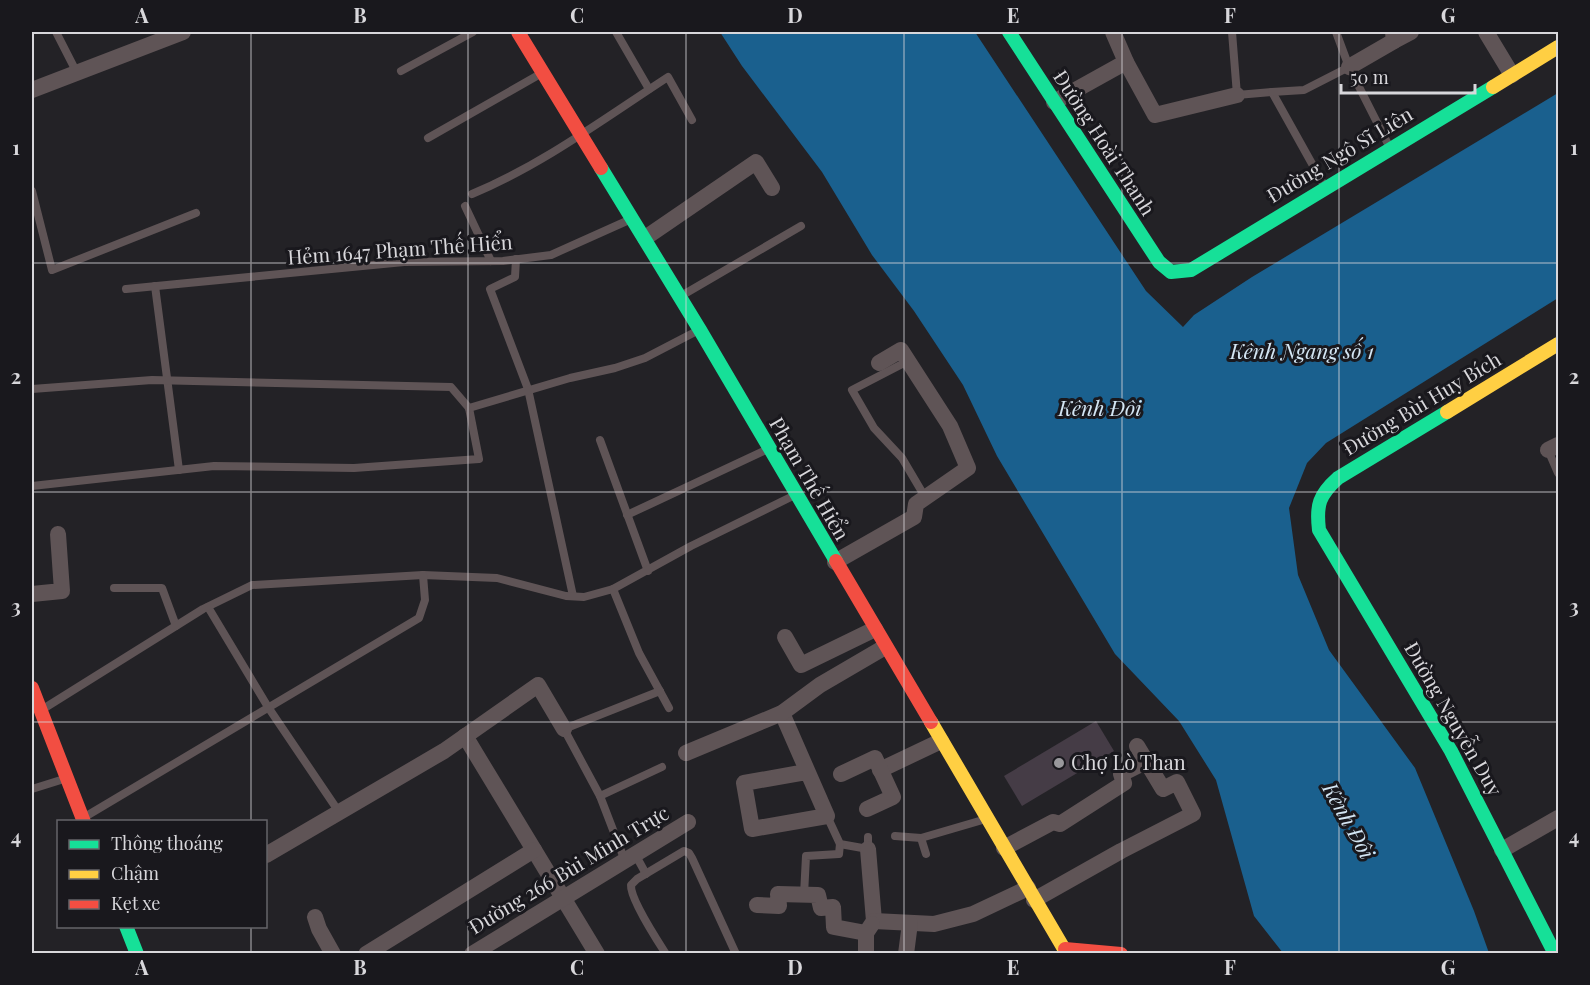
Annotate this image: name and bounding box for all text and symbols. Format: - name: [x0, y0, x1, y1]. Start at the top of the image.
- text: A: [134, 1, 149, 28]
- text: B: [353, 1, 367, 28]
- text: C: [570, 1, 584, 28]
- text: D: [787, 1, 803, 28]
- text: E: [1007, 1, 1019, 28]
- text: F: [1224, 1, 1236, 28]
- text: G: [1441, 1, 1456, 28]
- scale bar: [1341, 57, 1474, 95]
- street label: Đường Hoài Thanh: [1048, 64, 1162, 220]
- text: 50 m: [1350, 65, 1389, 89]
- street label: Đường Ngô Sĩ Liên: [1261, 99, 1417, 208]
- text: 1: [12, 133, 20, 160]
- text: 1: [1570, 133, 1578, 160]
- street label: Hẻm 1647 Phạm Thế Hiển: [286, 226, 513, 270]
- water label: Kênh Ngang số 1: [1229, 336, 1374, 364]
- street label: Đường Bùi Huy Bích: [1337, 345, 1506, 461]
- text: 2: [11, 362, 21, 389]
- text: 2: [1569, 362, 1579, 389]
- water label: Kênh Đôi: [1057, 393, 1142, 421]
- street label: Phạm Thế Hiển: [764, 411, 857, 545]
- text: 3: [11, 592, 21, 619]
- text: 3: [1569, 592, 1579, 619]
- street label: Đường Nguyễn Duy: [1399, 636, 1509, 800]
- place label: Chợ Lò Than: [1071, 748, 1186, 775]
- marker: Chợ Lò Than: [1052, 756, 1066, 770]
- water label: Kênh Đôi: [1317, 776, 1383, 864]
- street label: Đường 266 Bùi Minh Trực: [463, 798, 673, 939]
- legend: [57, 820, 267, 928]
- text: 4: [11, 822, 21, 849]
- text: 4: [1569, 822, 1579, 849]
- text: Thông thoáng: [111, 831, 223, 855]
- text: Chậm: [111, 861, 159, 885]
- text: Kẹt xe: [111, 891, 160, 915]
- text: A: [134, 953, 149, 980]
- text: B: [353, 953, 367, 980]
- text: C: [570, 953, 584, 980]
- text: D: [787, 953, 803, 980]
- text: E: [1007, 953, 1019, 980]
- text: F: [1224, 953, 1236, 980]
- text: G: [1441, 953, 1456, 980]

